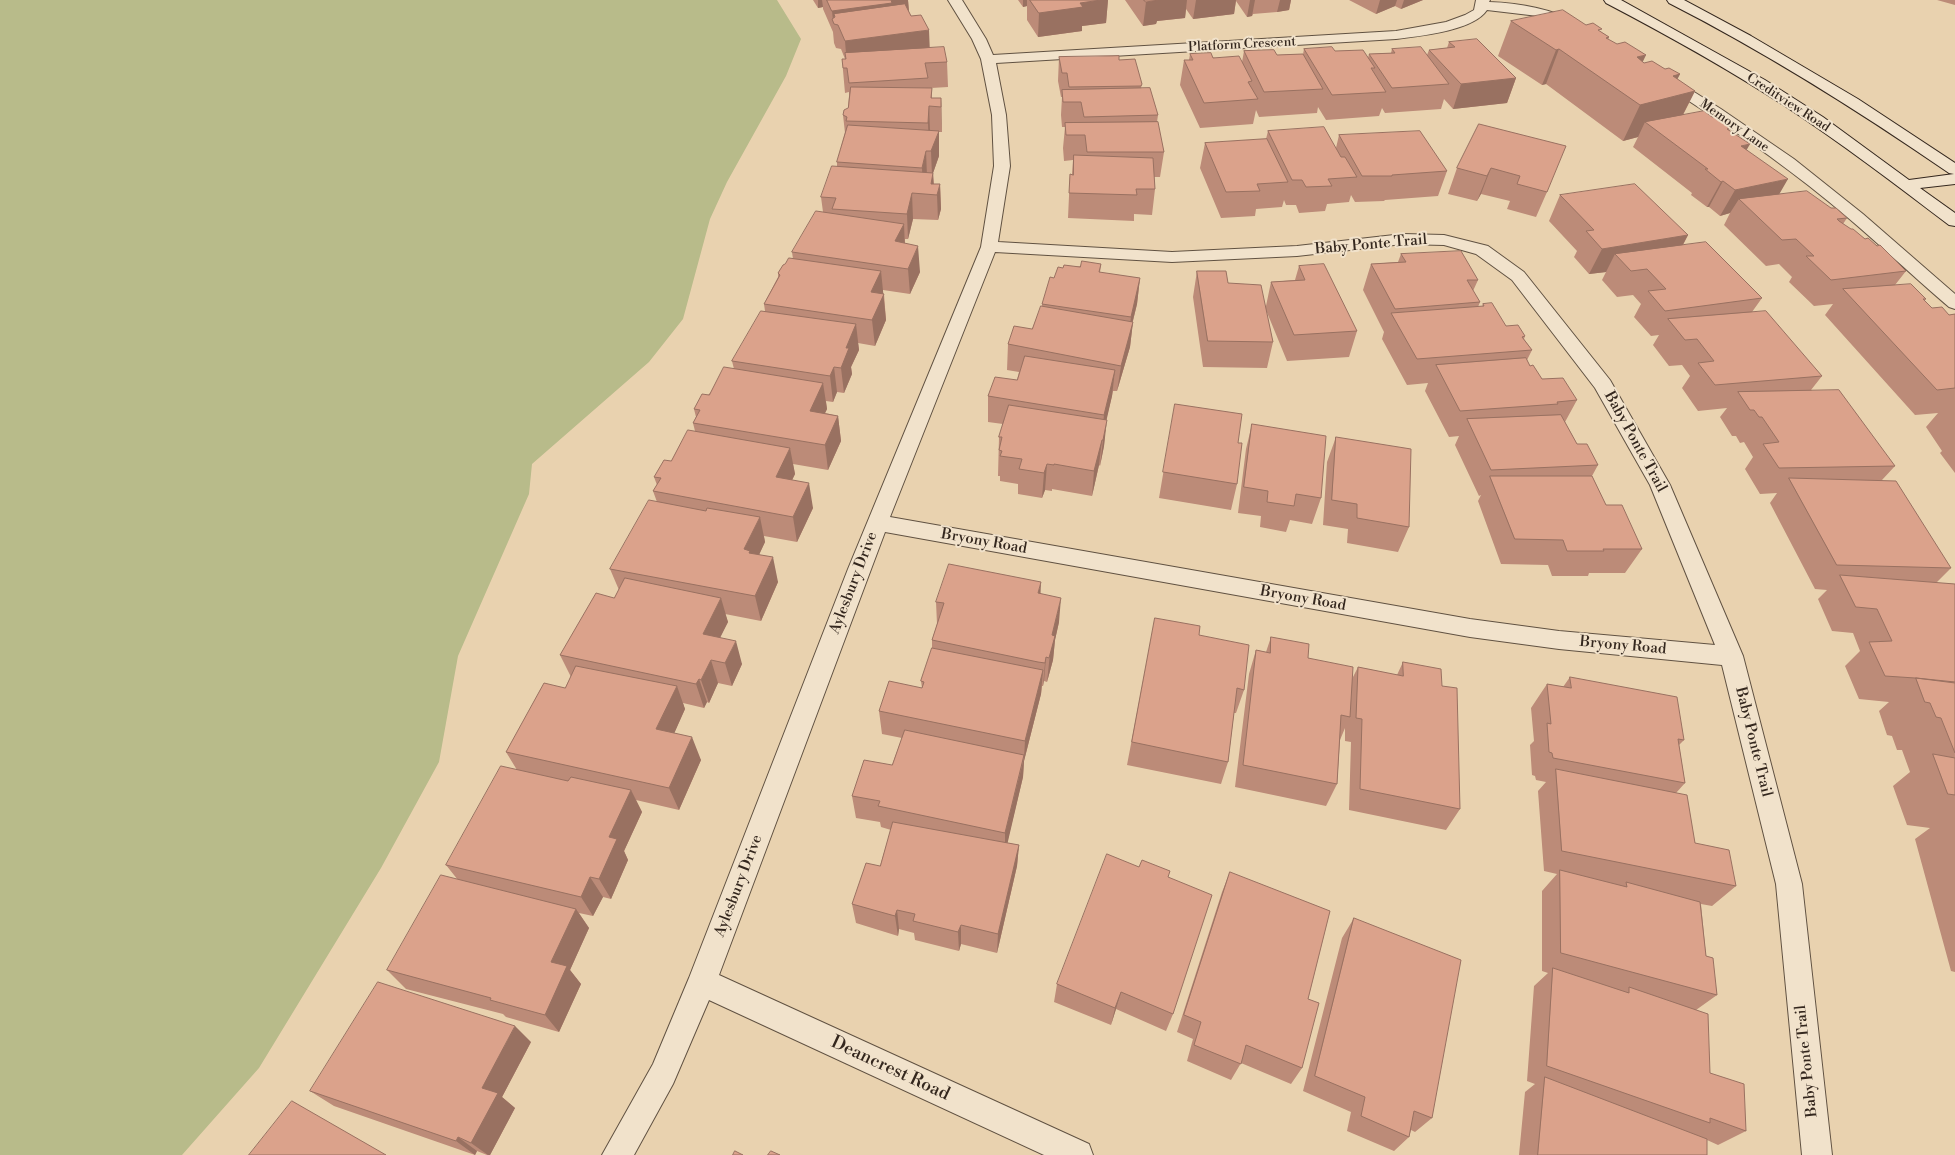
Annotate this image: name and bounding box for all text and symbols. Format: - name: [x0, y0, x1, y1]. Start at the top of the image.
- street label: Platform Crescent: [1188, 34, 1296, 56]
- street label: Creditview Road: [1743, 70, 1833, 136]
- street label: Memory Lane: [1696, 96, 1772, 156]
- street label: Baby Ponte Trail: [1314, 231, 1428, 259]
- street label: Baby Ponte Trail: [1600, 388, 1670, 496]
- street label: Bryony Road: [940, 526, 1028, 558]
- street label: Aylesbury Drive: [826, 529, 882, 637]
- street label: Bryony Road: [1259, 583, 1347, 615]
- street label: Bryony Road: [1579, 633, 1667, 659]
- street label: Baby Ponte Trail: [1731, 685, 1775, 799]
- street label: Aylesbury Drive: [711, 832, 767, 940]
- street label: Baby Ponte Trail: [1792, 1004, 1822, 1118]
- street label: Deancrest Road: [827, 1032, 953, 1106]

